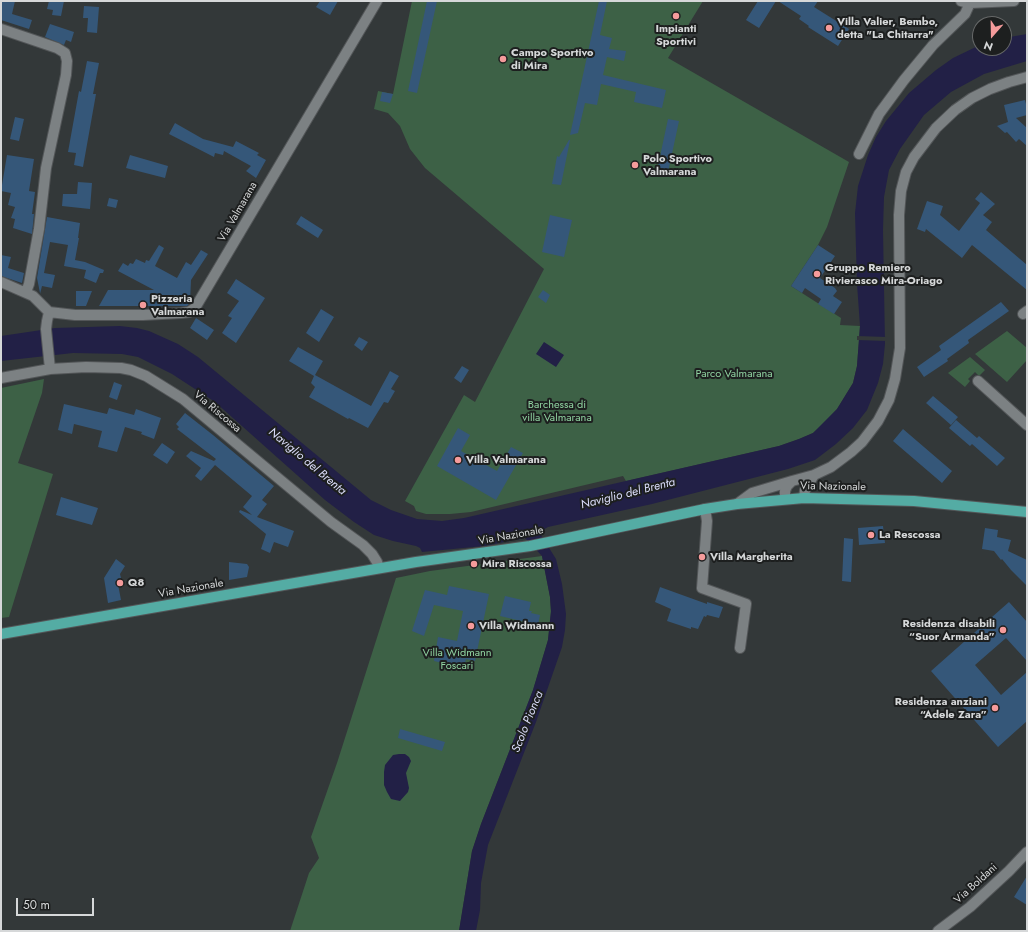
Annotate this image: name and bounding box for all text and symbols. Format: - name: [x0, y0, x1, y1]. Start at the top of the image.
- marker: Impianti Sportivi: [671, 11, 681, 21]
- place label: Villa Valier, Bembo, detta "La Chitarra": [837, 15, 938, 41]
- north arrow: [972, 16, 1012, 56]
- place label: Impianti Sportivi: [655, 22, 697, 48]
- marker: Villa Valier, Bembo, detta "La Chitarra": [824, 23, 834, 33]
- text: N: [981, 37, 995, 55]
- place label: Campo Sportivo di Mira: [511, 46, 594, 72]
- marker: Campo Sportivo di Mira: [498, 54, 508, 64]
- place label: Polo Sportivo Valmarana: [643, 152, 712, 178]
- marker: Polo Sportivo Valmarana: [630, 160, 640, 170]
- street label: Via Valmarana: [216, 180, 260, 244]
- place label: Gruppo Remiero Rivierasco Mira-Oriago: [825, 261, 942, 287]
- marker: Gruppo Remiero Rivierasco Mira-Oriago: [812, 269, 822, 279]
- place label: Pizzeria Valmarana: [151, 292, 205, 318]
- marker: Pizzeria Valmarana: [138, 300, 148, 310]
- park label: Parco Valmarana: [695, 367, 773, 381]
- street label: Via Riscossa: [191, 388, 243, 436]
- park label: Barchessa di villa Valmarana: [522, 398, 592, 424]
- water label: Naviglio del Brenta: [265, 425, 349, 499]
- place label: Villa Valmarana: [466, 453, 546, 467]
- marker: Villa Valmarana: [453, 455, 463, 465]
- water label: Naviglio del Brenta: [579, 475, 677, 513]
- street label: Via Nazionale: [800, 480, 866, 494]
- street label: Via Nazionale: [477, 524, 545, 548]
- place label: La Rescossa: [879, 528, 940, 542]
- marker: La Rescossa: [866, 530, 876, 540]
- place label: Villa Margherita: [710, 550, 793, 564]
- marker: Villa Margherita: [697, 552, 707, 562]
- place label: Mira Riscossa: [482, 557, 552, 571]
- marker: Mira Riscossa: [469, 559, 479, 569]
- place label: Q8: [128, 576, 144, 590]
- street label: Via Nazionale: [157, 577, 225, 601]
- marker: Q8: [115, 578, 125, 588]
- place label: Residenza disabili “Suor Armanda”: [903, 617, 995, 643]
- place label: Villa Widmann: [479, 619, 554, 633]
- marker: Villa Widmann: [466, 621, 476, 631]
- marker: Residenza disabili “Suor Armanda”: [998, 625, 1008, 635]
- park label: Villa Widmann Foscari: [422, 646, 492, 672]
- water label: Scolo Pionca: [509, 689, 547, 755]
- place label: Residenza anziani “Adele Zara”: [895, 695, 987, 721]
- marker: Residenza anziani “Adele Zara”: [990, 703, 1000, 713]
- street label: Via Boldani: [952, 861, 1000, 907]
- scale bar: [18, 890, 96, 916]
- text: 50 m: [23, 896, 50, 914]

